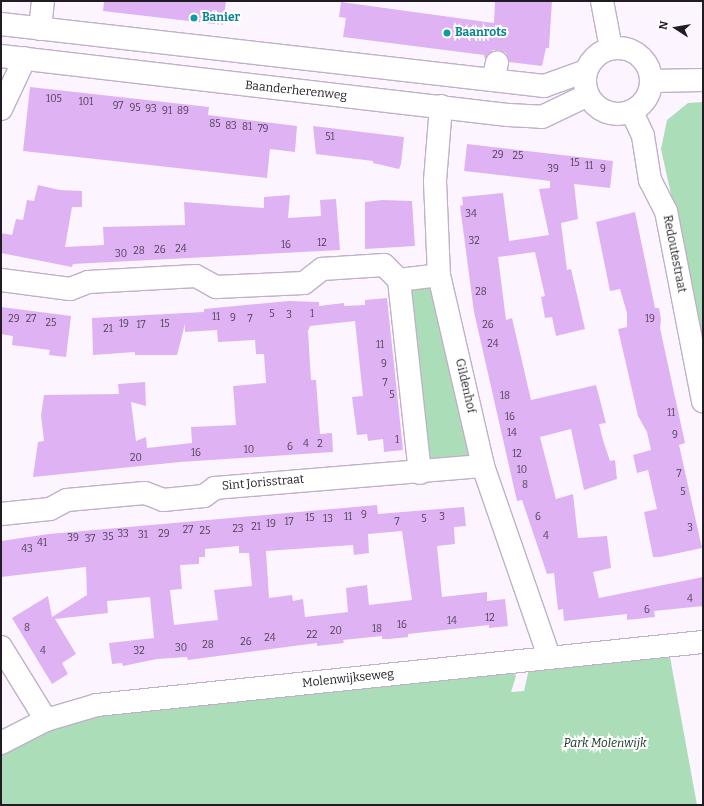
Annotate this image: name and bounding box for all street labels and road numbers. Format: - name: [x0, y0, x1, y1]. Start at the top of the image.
- street label: Baanderherenweg: [244, 78, 348, 104]
- street label: Redoutestraat: [659, 214, 689, 294]
- street label: Gildenhof: [452, 357, 478, 415]
- street label: Sint Jorisstraat: [221, 472, 305, 494]
- street label: Molenwijkseweg: [301, 667, 395, 691]

